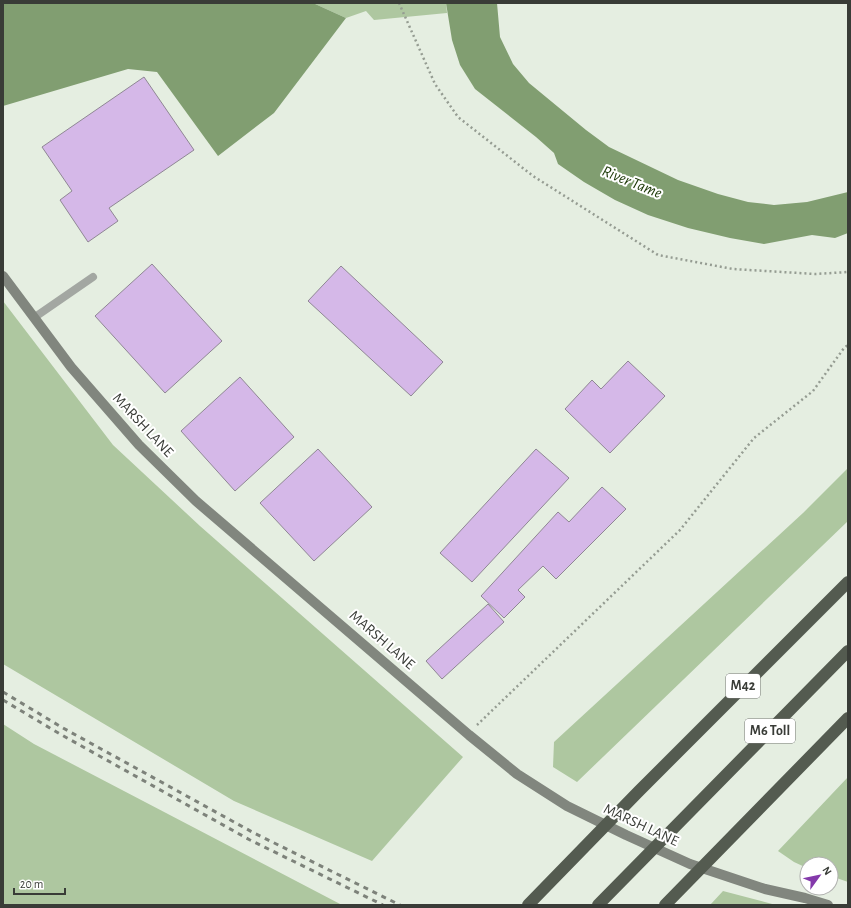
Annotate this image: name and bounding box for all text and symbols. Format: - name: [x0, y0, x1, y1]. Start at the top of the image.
- water label: River Tame: [600, 163, 664, 201]
- street label: MARSH LANE: [110, 390, 176, 460]
- street label: MARSH LANE: [347, 608, 417, 672]
- road number: M42: [726, 674, 760, 698]
- road number: M6 Toll: [745, 719, 795, 743]
- street label: MARSH LANE: [601, 801, 681, 849]
- north arrow: [799, 856, 839, 896]
- text: N: [820, 865, 834, 877]
- scale bar: [14, 870, 65, 896]
- text: 20 m: [20, 878, 43, 890]

